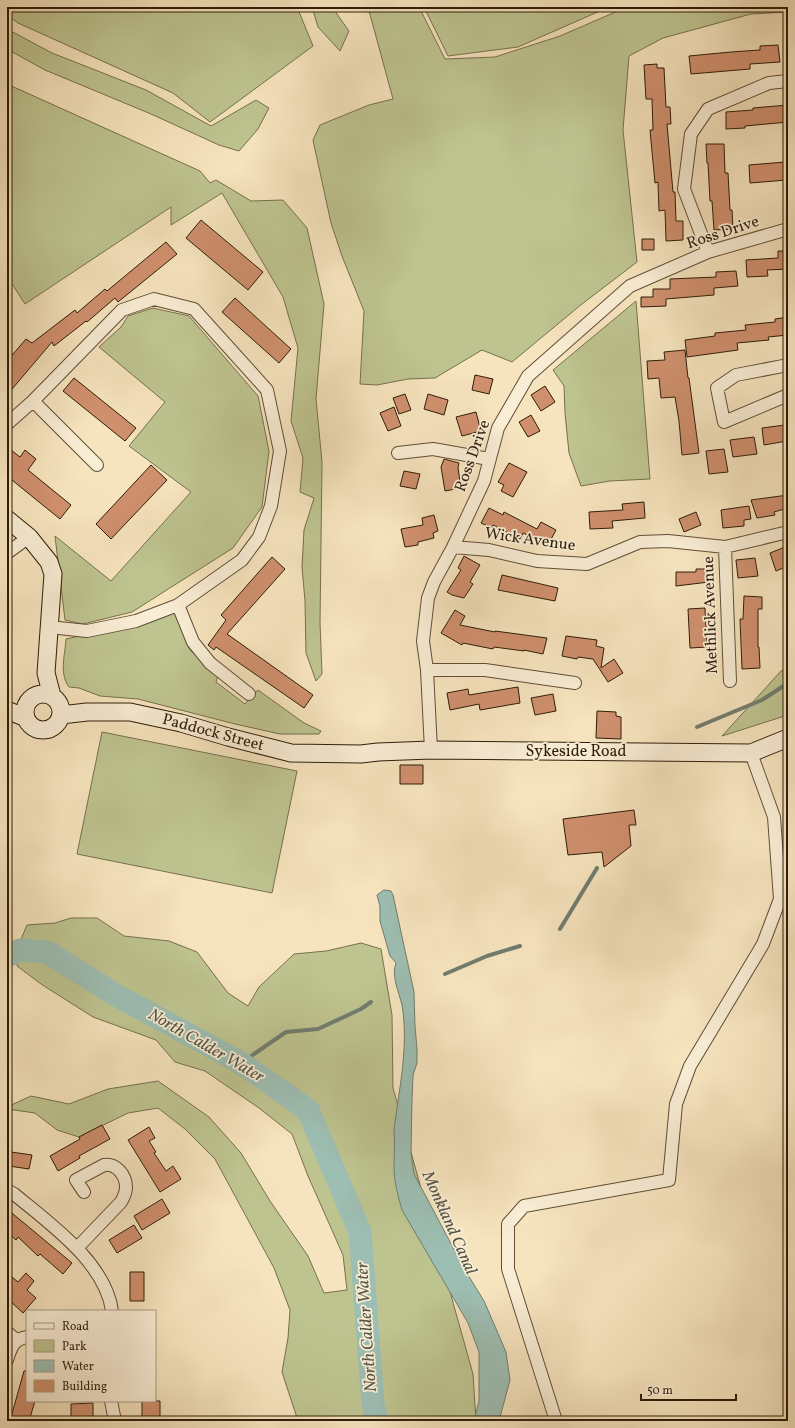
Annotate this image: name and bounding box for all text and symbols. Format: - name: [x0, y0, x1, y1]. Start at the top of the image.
- street label: Ross Drive: [684, 211, 762, 255]
- street label: Ross Drive: [450, 417, 496, 495]
- street label: Wick Avenue: [483, 523, 577, 557]
- street label: Methlick Avenue: [698, 556, 724, 674]
- street label: Paddock Street: [160, 709, 267, 757]
- street label: Sykeside Road: [525, 741, 627, 763]
- water label: North Calder Water: [144, 1003, 269, 1089]
- water label: Monkland Canal: [415, 1167, 482, 1279]
- water label: North Calder Water: [351, 1260, 383, 1393]
- legend: [26, 1310, 156, 1402]
- text: Road: [62, 1319, 89, 1335]
- text: Park: [62, 1339, 87, 1355]
- text: Water: [62, 1359, 94, 1375]
- scale bar: [641, 1376, 736, 1402]
- text: Building: [62, 1379, 107, 1395]
- text: 50 m: [647, 1383, 673, 1399]

